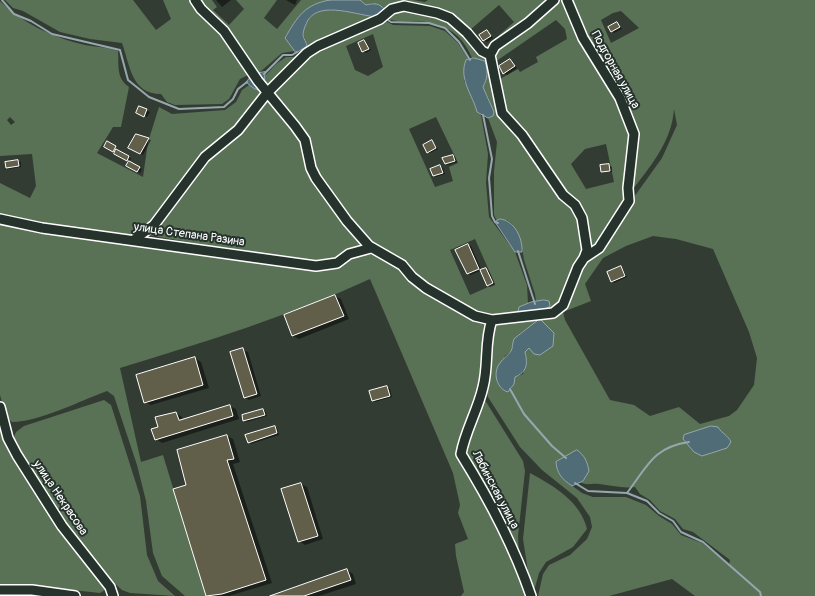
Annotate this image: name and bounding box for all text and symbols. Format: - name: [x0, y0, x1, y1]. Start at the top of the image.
- street label: Подгорная улица: [588, 29, 642, 111]
- street label: улица Степана Разина: [133, 220, 245, 250]
- street label: Лабинская улица: [468, 448, 522, 532]
- street label: улица Некрасова: [30, 458, 90, 538]

